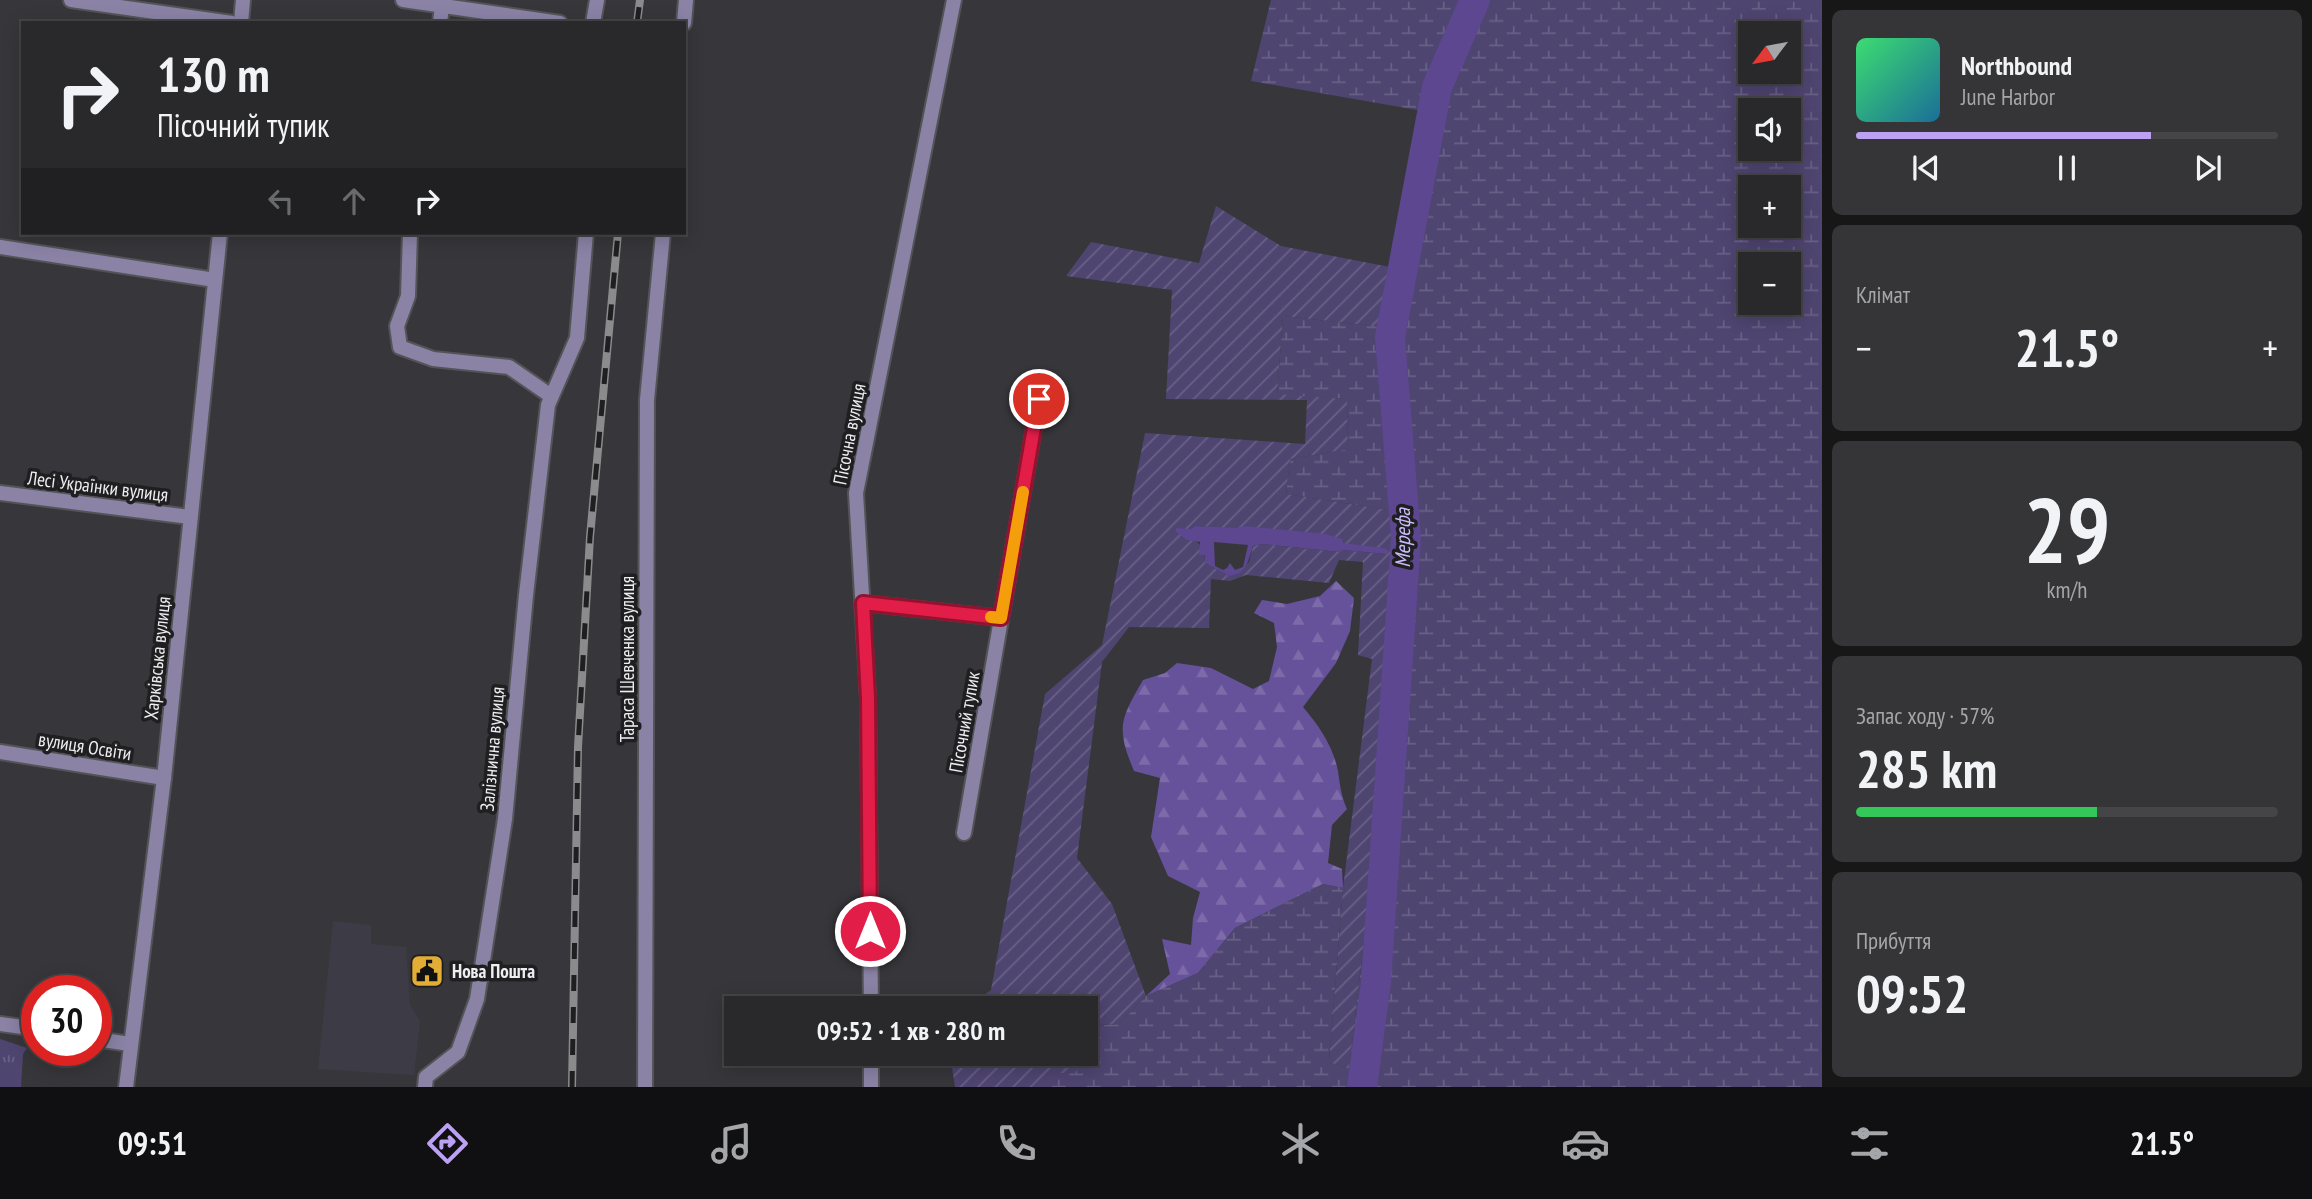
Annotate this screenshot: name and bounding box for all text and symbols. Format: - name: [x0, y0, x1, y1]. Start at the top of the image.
- north arrow: [1738, 21, 1801, 84]
- map controls: [1738, 21, 1801, 315]
- text: 130 m: [157, 42, 270, 106]
- icon: right: [42, 49, 133, 140]
- text: Northbound: [1961, 49, 2072, 82]
- text: June Harbor: [1961, 82, 2055, 111]
- button: sound: [1738, 98, 1801, 161]
- text: Пісочний тупик: [157, 104, 329, 146]
- icon: previous: [1907, 149, 1945, 187]
- icon: pause: [2048, 149, 2086, 187]
- icon: next: [2189, 149, 2227, 187]
- button: +: [1738, 175, 1801, 238]
- icon: left: [262, 182, 300, 220]
- icon: ahead: [335, 182, 373, 220]
- icon: right: [408, 182, 446, 220]
- button: −: [1738, 252, 1801, 315]
- text: Клімат: [1856, 280, 1910, 309]
- text: 21.5°: [2015, 314, 2119, 381]
- text: −: [1856, 323, 1872, 372]
- text: +: [2262, 323, 2278, 372]
- pin: [1009, 369, 1069, 429]
- icon: arrive: [1020, 380, 1058, 418]
- street label: Пісочна вулиця: [827, 381, 871, 487]
- street label: Лесі Українки вулиця: [25, 465, 170, 507]
- text: 29: [2024, 470, 2111, 588]
- water label: Мерефа: [1389, 507, 1416, 568]
- text: km/h: [2047, 575, 2087, 604]
- street label: Тараса Шевченка вулиця: [615, 576, 639, 742]
- street label: Харківська вулиця: [139, 595, 175, 721]
- street label: Пісочний тупик: [943, 669, 985, 774]
- street label: Залізнична вулиця: [475, 686, 509, 812]
- text: Запас ходу · 57%: [1856, 701, 1994, 730]
- street label: вулиця Освіти: [37, 727, 133, 765]
- text: 285 km: [1856, 735, 1997, 802]
- position arrow: [833, 894, 907, 968]
- text: Прибуття: [1856, 926, 1931, 955]
- public building icon: Нова Пошта: [408, 952, 446, 990]
- place label: Нова Пошта: [452, 959, 535, 983]
- text: 09:52: [1856, 960, 1968, 1027]
- speed limit sign: 30: [21, 975, 112, 1066]
- text: 09:52 · 1 хв · 280 m: [817, 1014, 1005, 1047]
- icon: directions: [423, 1119, 472, 1168]
- icon: music: [707, 1119, 756, 1168]
- icon: phone: [992, 1119, 1041, 1168]
- icon: climate: [1276, 1119, 1325, 1168]
- icon: car: [1561, 1119, 1610, 1168]
- icon: filters: [1845, 1119, 1894, 1168]
- text: 09:51: [118, 1122, 187, 1164]
- text: 21.5°: [2130, 1122, 2194, 1164]

